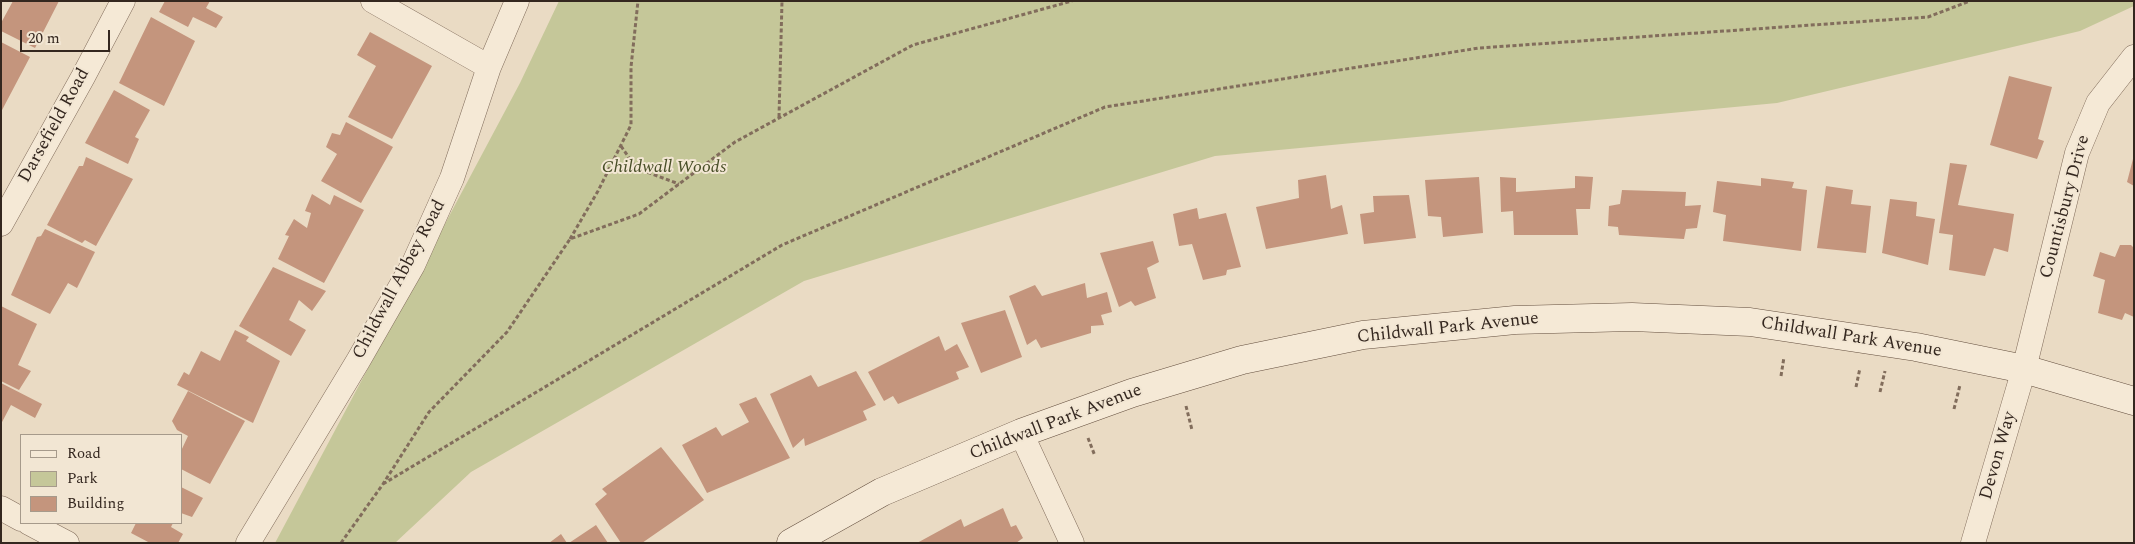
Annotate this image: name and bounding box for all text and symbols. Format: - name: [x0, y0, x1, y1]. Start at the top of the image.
- scale bar: [22, 20, 112, 52]
- text: 20 m: [28, 27, 60, 50]
- street label: Darsefield Road: [15, 65, 95, 187]
- street label: Countisbury Drive: [2036, 133, 2096, 281]
- park label: Childwall Woods: [602, 157, 726, 179]
- street label: Childwall Abbey Road: [349, 197, 451, 363]
- street label: Childwall Park Avenue: [1356, 309, 1540, 349]
- street label: Childwall Park Avenue: [1759, 313, 1943, 363]
- street label: Childwall Park Avenue: [967, 380, 1145, 466]
- street label: Devon Way: [1976, 409, 2022, 503]
- legend: [20, 434, 182, 524]
- text: Road: [67, 442, 101, 465]
- text: Park: [67, 467, 98, 490]
- text: Building: [67, 492, 124, 515]

